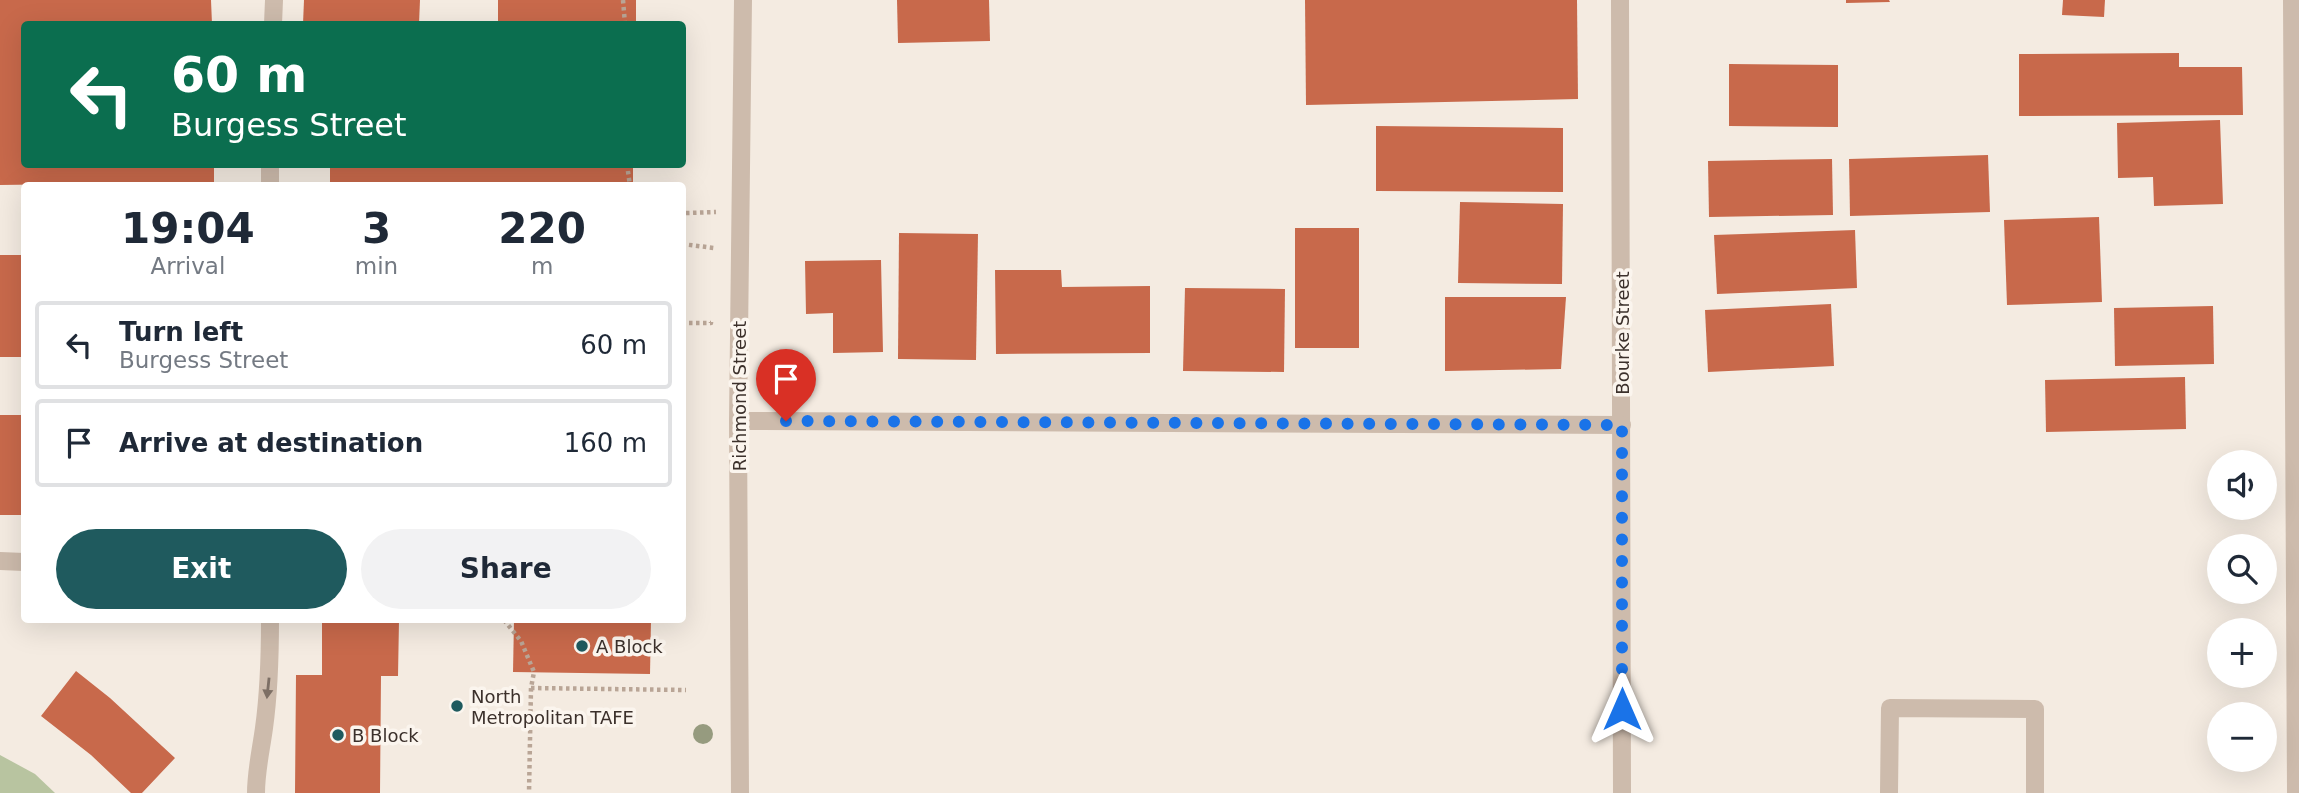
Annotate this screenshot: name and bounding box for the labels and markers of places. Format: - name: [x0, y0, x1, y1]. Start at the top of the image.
- pin: [756, 349, 816, 421]
- place label: A Block: [596, 636, 663, 657]
- marker: A Block: [574, 638, 590, 654]
- place label: North Metropolitan TAFE: [471, 686, 634, 728]
- marker: North Metropolitan TAFE: [449, 698, 465, 714]
- place label: B Block: [352, 725, 419, 746]
- marker: B Block: [330, 727, 346, 743]

